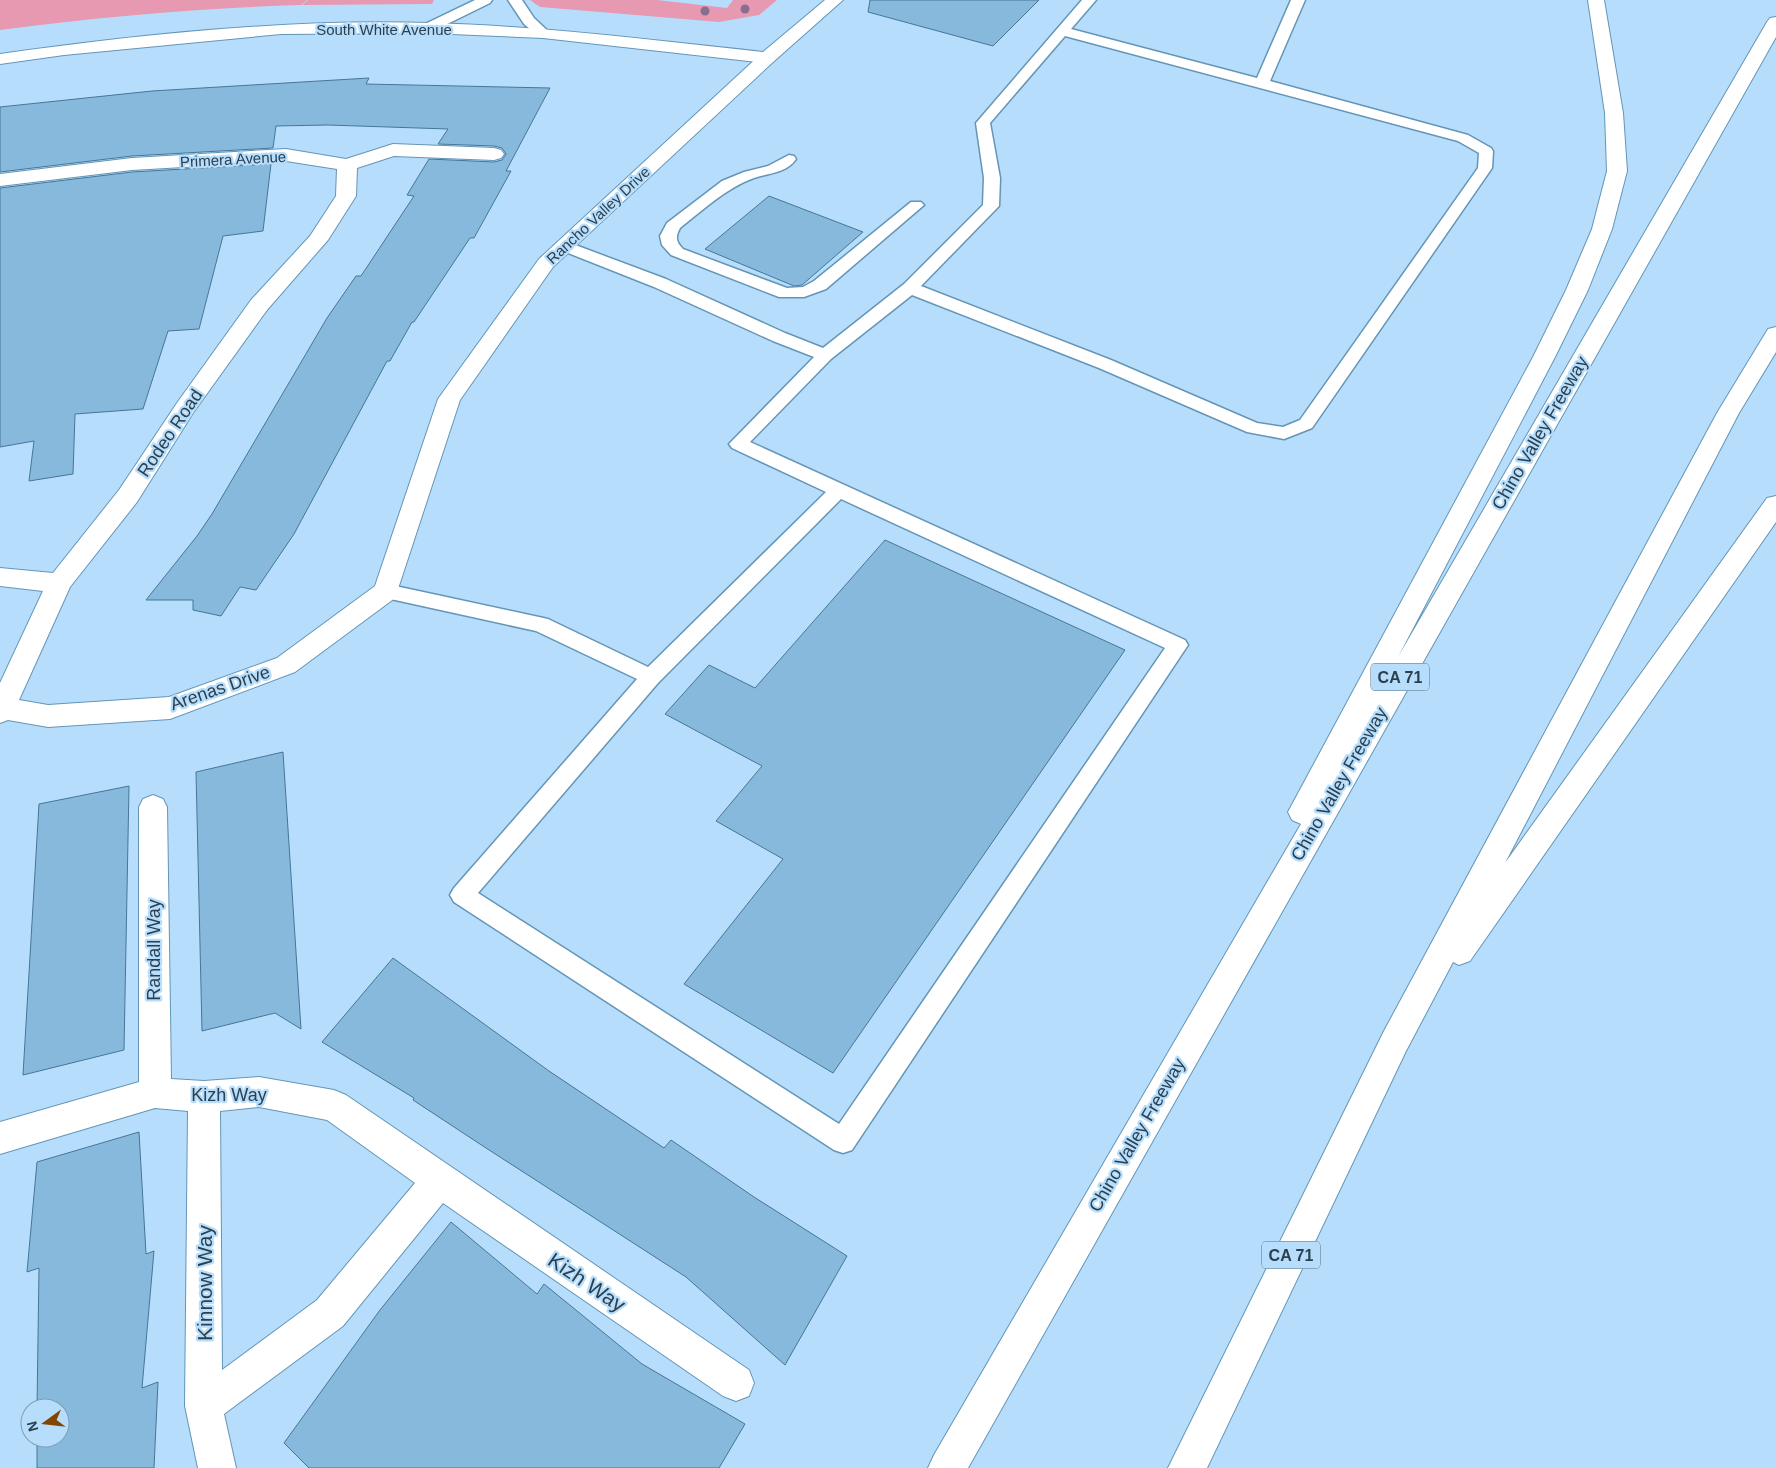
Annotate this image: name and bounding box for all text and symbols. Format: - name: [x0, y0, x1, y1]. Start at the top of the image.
- street label: South White Avenue: [316, 21, 452, 38]
- street label: Primera Avenue: [179, 148, 287, 170]
- street label: Rancho Valley Drive: [543, 163, 653, 267]
- street label: Chino Valley Freeway: [1488, 353, 1592, 513]
- street label: Rodeo Road: [133, 386, 207, 480]
- street label: Arenas Drive: [168, 662, 272, 714]
- road number: CA 71: [1371, 664, 1429, 690]
- street label: Chino Valley Freeway: [1287, 704, 1391, 864]
- street label: Randall Way: [144, 899, 164, 1001]
- street label: Chino Valley Freeway: [1085, 1055, 1189, 1215]
- street label: Kizh Way: [191, 1085, 267, 1105]
- street label: Kinnow Way: [193, 1225, 216, 1341]
- road number: CA 71: [1262, 1242, 1320, 1268]
- street label: Kizh Way: [544, 1248, 630, 1316]
- north arrow: [20, 1398, 70, 1448]
- text: N: [23, 1419, 41, 1433]

